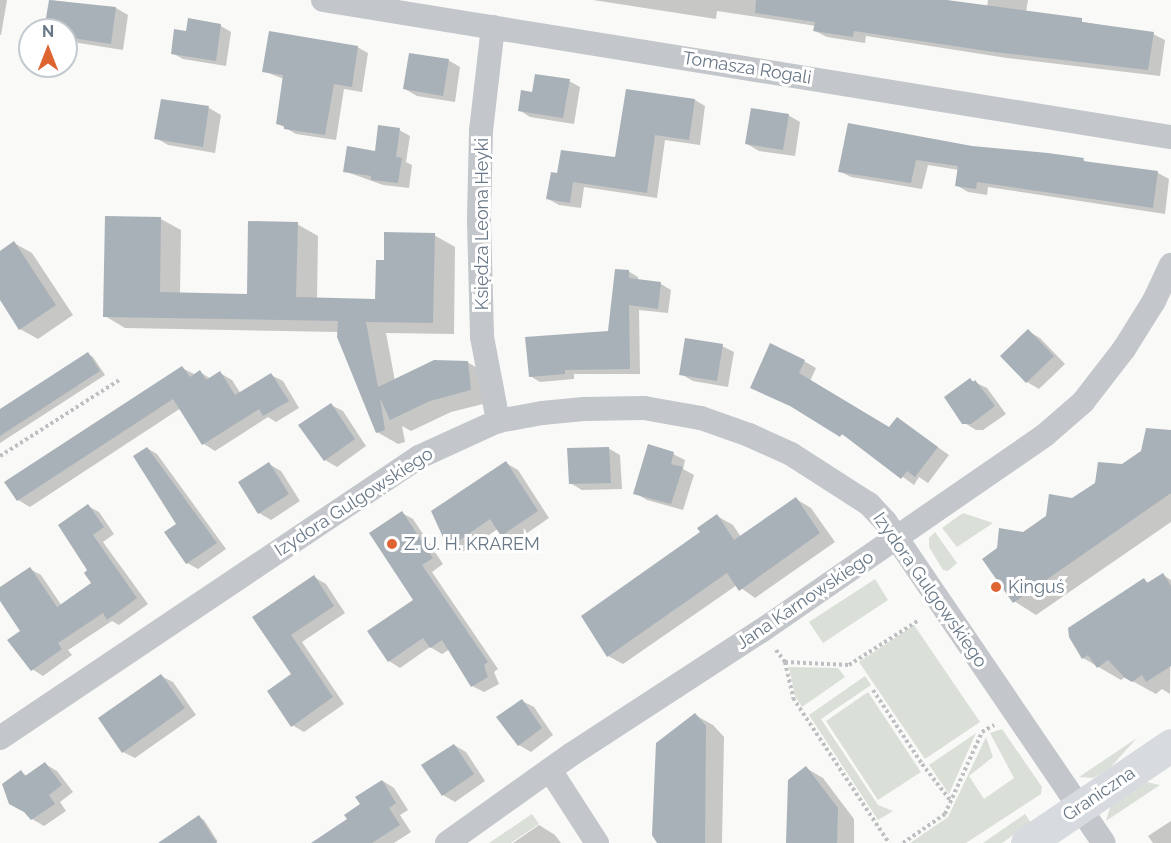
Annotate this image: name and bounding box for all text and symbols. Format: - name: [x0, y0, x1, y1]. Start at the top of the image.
- north arrow: [18, 18, 78, 78]
- text: N: [42, 22, 54, 41]
- street label: Tomasza Rogali: [681, 47, 813, 89]
- street label: Księdza Leona Heyki: [471, 138, 493, 310]
- street label: Izydora Gulgowskiego: [271, 443, 437, 561]
- street label: Izydora Gulgowskiego: [868, 508, 992, 672]
- place label: Z. U. H. KRAREM: [404, 533, 540, 555]
- marker: Z. U. H. KRAREM: [385, 537, 399, 551]
- street label: Jana Karnowskiego: [732, 546, 878, 654]
- place label: Kinguś: [1008, 576, 1065, 598]
- marker: Kinguś: [989, 580, 1003, 594]
- street label: Graniczna: [1059, 762, 1139, 826]

